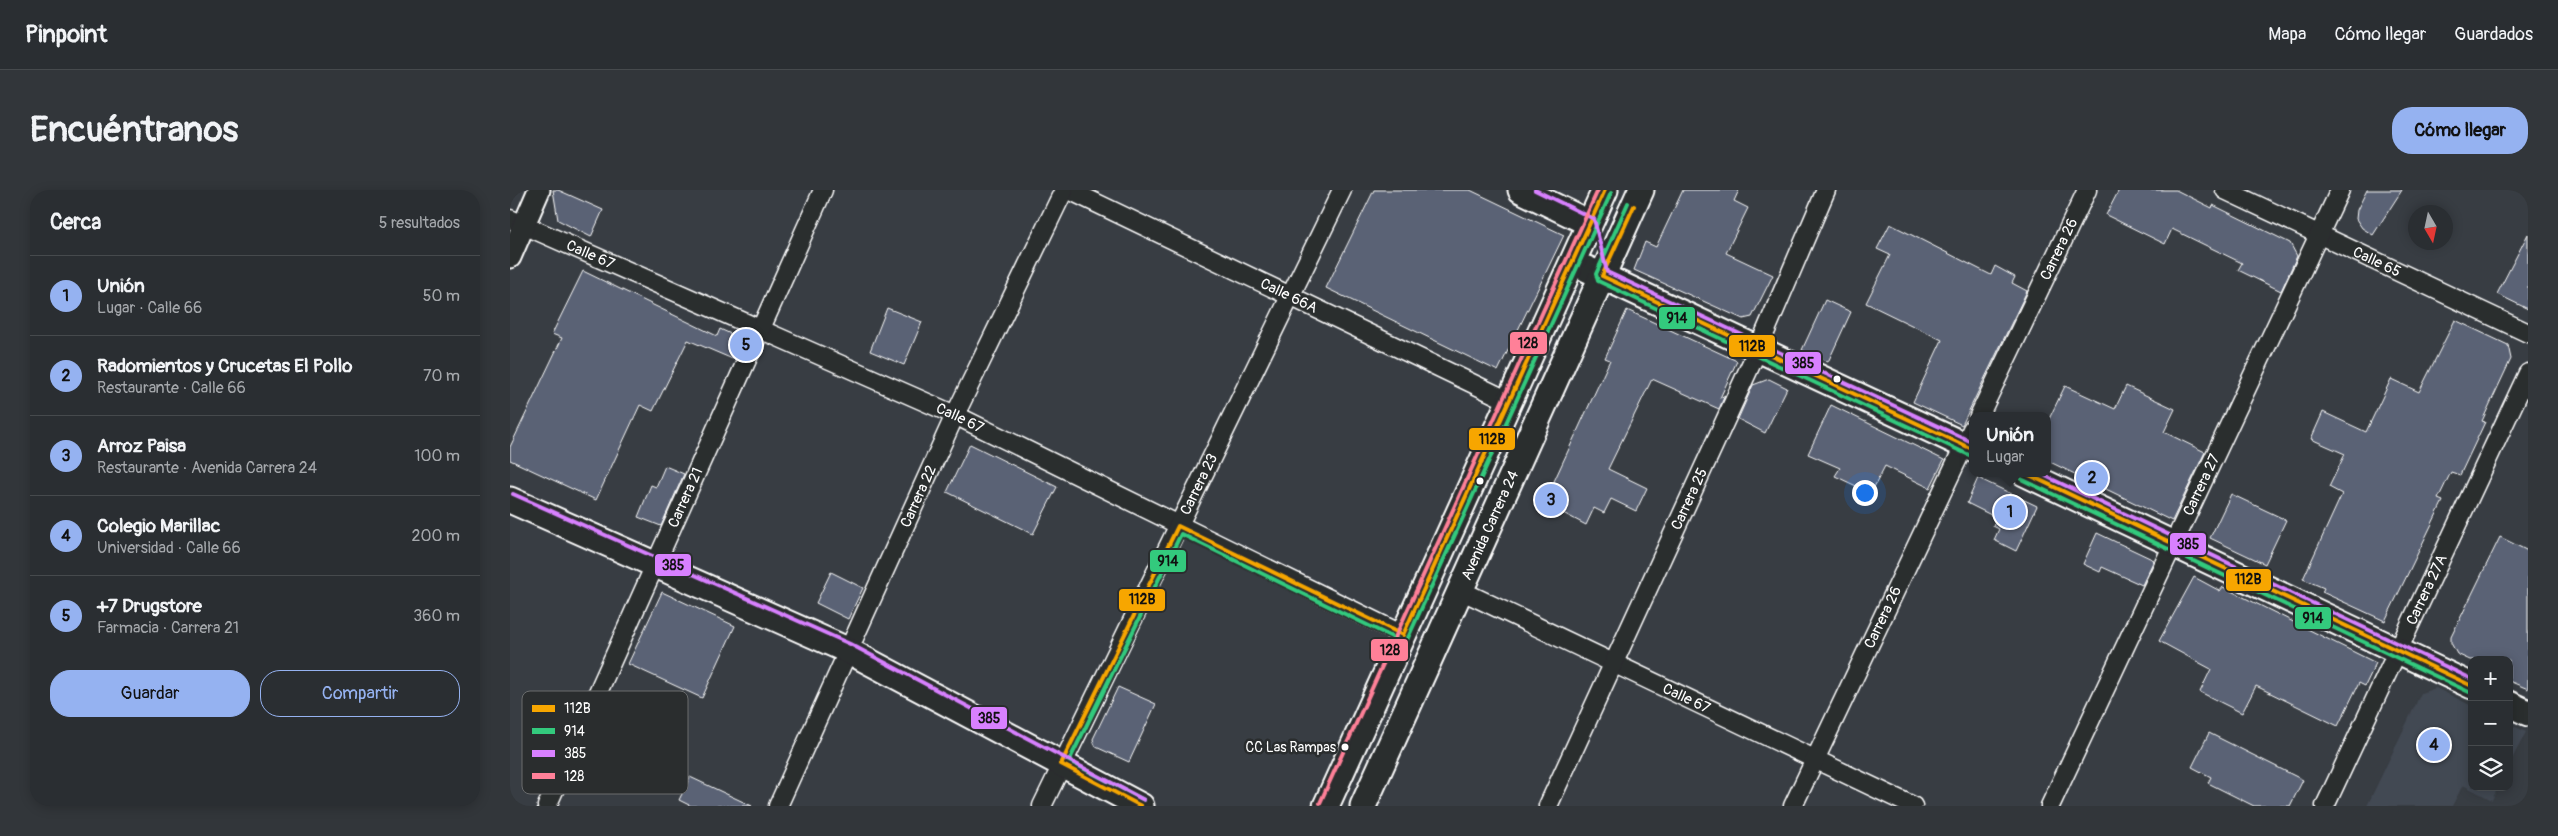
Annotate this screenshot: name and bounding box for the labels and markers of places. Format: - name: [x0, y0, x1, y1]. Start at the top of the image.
- pin: 5: [730, 326, 762, 364]
- unlabelled marker: [1832, 374, 1842, 384]
- pin: 2: [2076, 459, 2108, 497]
- unlabelled marker: [1475, 476, 1485, 486]
- pin: 3: [1535, 481, 1567, 519]
- pin: 1: [1994, 493, 2026, 531]
- pin: 4: [2418, 726, 2450, 764]
- place label: CC Las Rampas: [1246, 739, 1337, 756]
- marker: CC Las Rampas: [1340, 742, 1350, 752]

